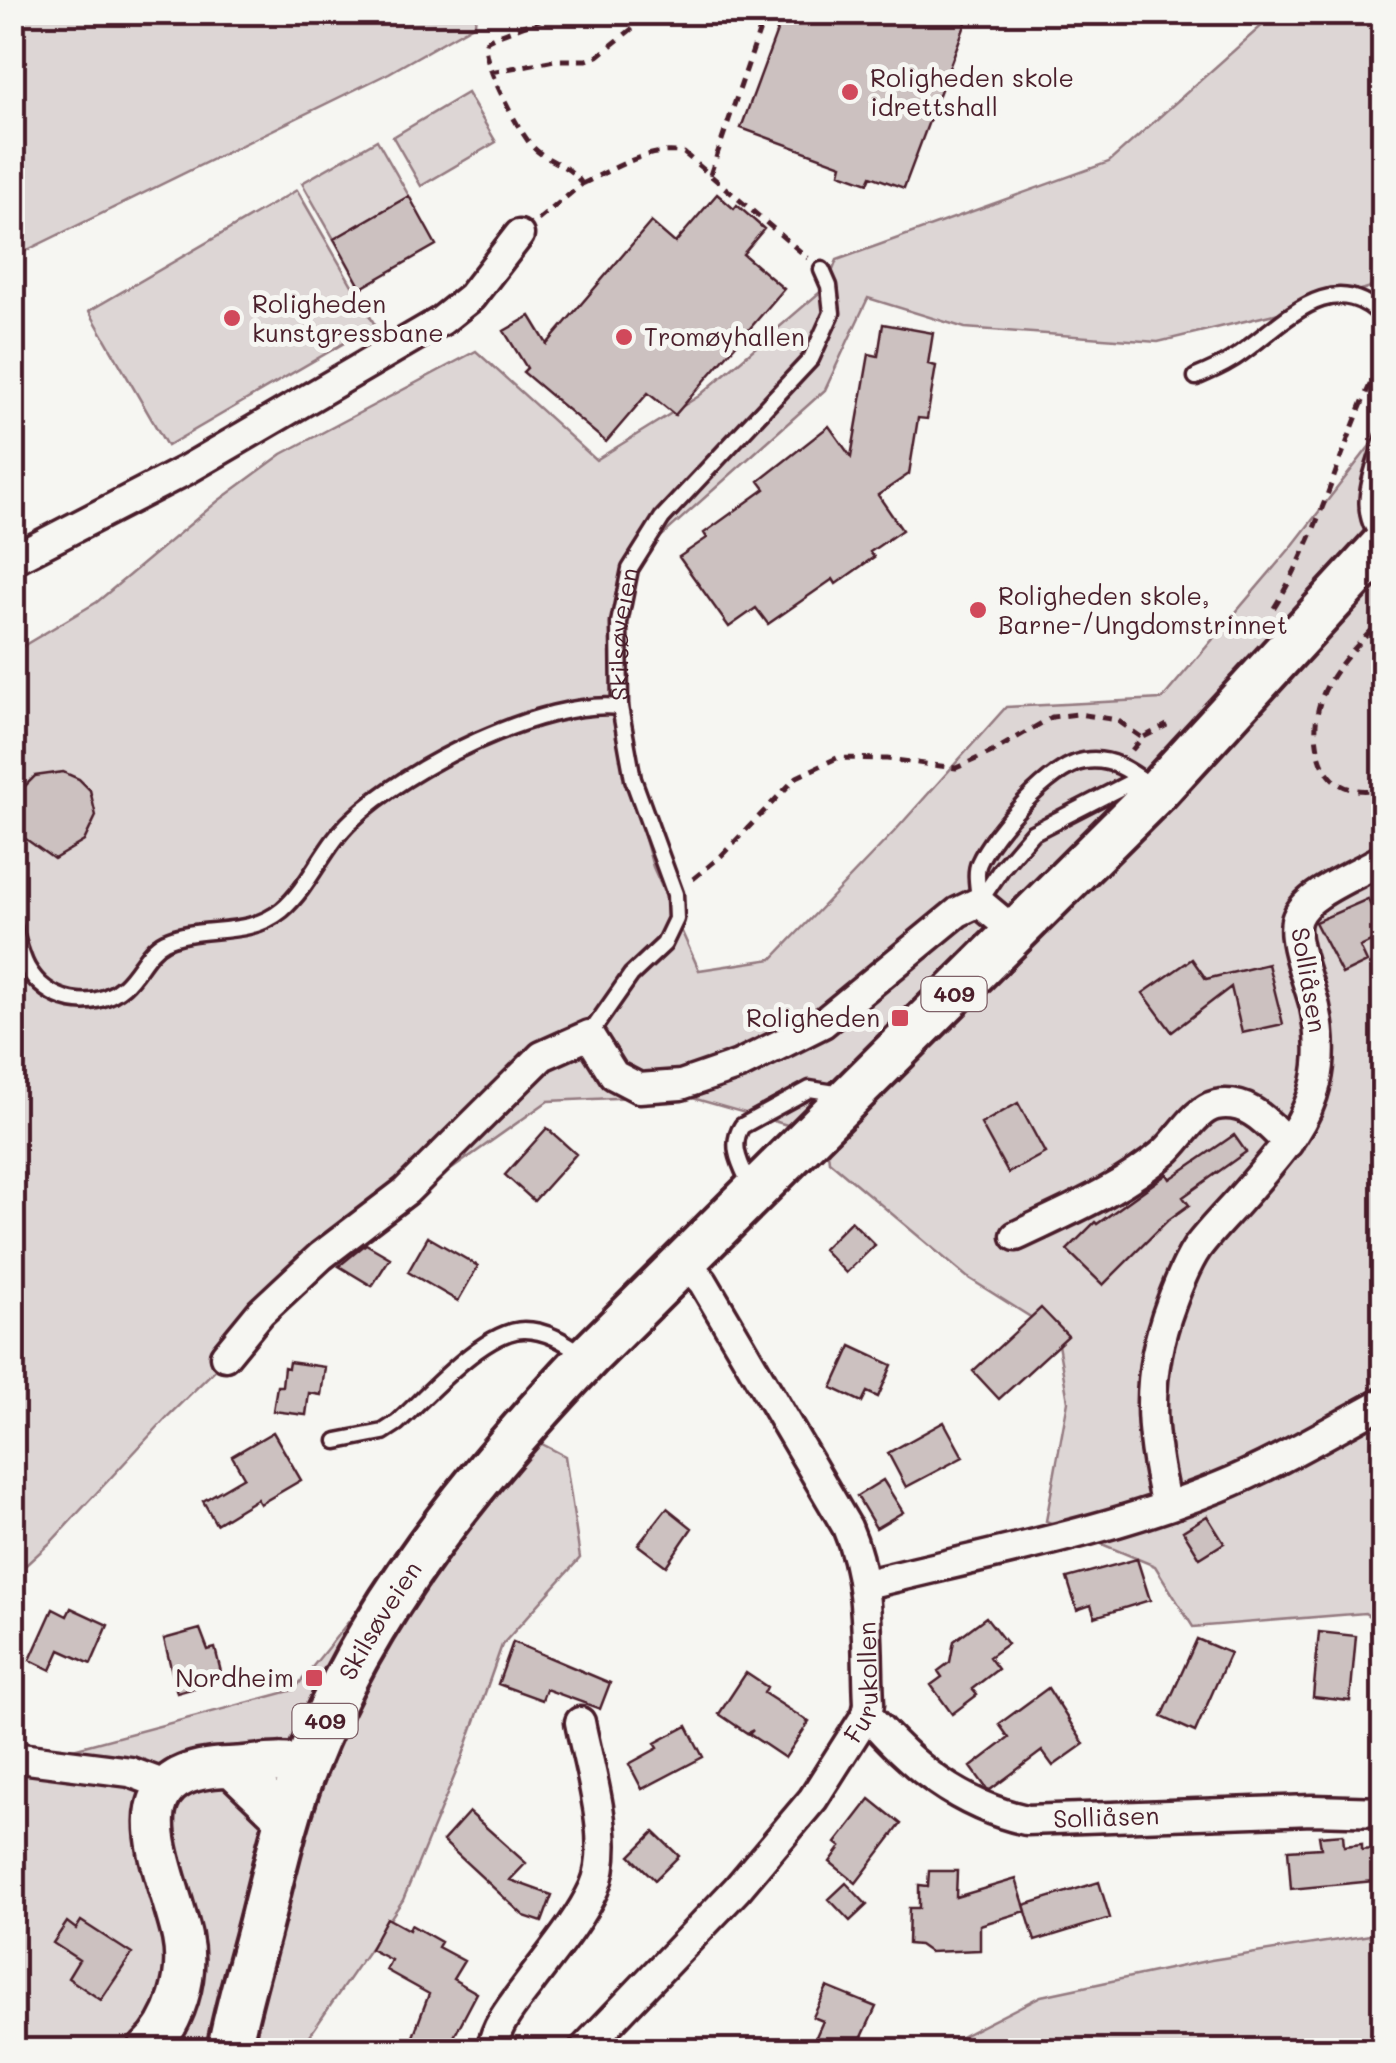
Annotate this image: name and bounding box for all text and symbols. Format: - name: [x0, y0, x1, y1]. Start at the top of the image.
- place label: Roligheden skole idrettshall: [870, 61, 1074, 122]
- marker: Roligheden skole idrettshall: [839, 81, 861, 103]
- place label: Roligheden kunstgressbane: [252, 287, 444, 348]
- marker: Roligheden kunstgressbane: [221, 307, 243, 329]
- place label: Tromøyhallen: [644, 320, 805, 353]
- marker: Tromøyhallen: [613, 326, 635, 348]
- street label: Skilsøveien: [602, 565, 645, 701]
- place label: Roligheden skole, Barne-/Ungdomstrinnet: [998, 579, 1288, 640]
- marker: Roligheden skole, Barne-/Ungdomstrinnet: [967, 599, 989, 621]
- street label: Solliåsen: [1285, 925, 1335, 1035]
- road number: 409: [922, 977, 986, 1011]
- place label: Roligheden: [746, 1001, 880, 1033]
- marker: Roligheden: [889, 1007, 911, 1029]
- street label: Skilsøveien: [331, 1554, 428, 1685]
- street label: Furukollen: [836, 1621, 884, 1748]
- place label: Nordheim: [175, 1661, 294, 1693]
- marker: Nordheim: [303, 1667, 325, 1689]
- road number: 409: [292, 1704, 358, 1738]
- street label: Solliåsen: [1053, 1798, 1160, 1834]

